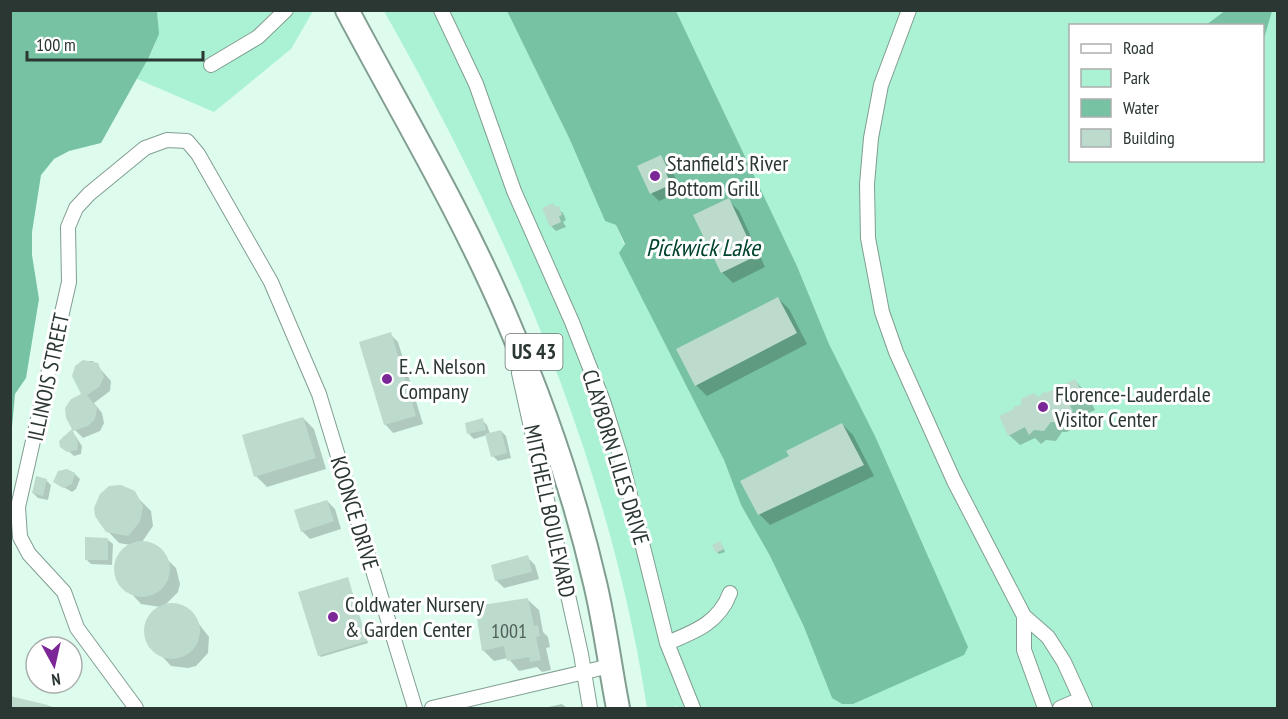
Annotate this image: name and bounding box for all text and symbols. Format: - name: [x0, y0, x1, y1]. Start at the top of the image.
- scale bar: [27, 24, 202, 62]
- legend: [1069, 24, 1264, 162]
- text: 100 m: [36, 33, 76, 56]
- text: Road: [1123, 36, 1154, 59]
- text: Park: [1123, 66, 1150, 89]
- text: Water: [1123, 96, 1159, 119]
- text: Building: [1123, 126, 1175, 149]
- place label: Stanfield's River Bottom Grill: [667, 149, 788, 202]
- marker: Stanfield's River Bottom Grill: [648, 169, 662, 183]
- water label: Pickwick Lake: [646, 232, 762, 263]
- street label: ILLINOIS STREET: [21, 310, 75, 444]
- road number: US 43: [506, 334, 562, 370]
- place label: E. A. Nelson Company: [399, 352, 486, 405]
- street label: CLAYBORN LILES DRIVE: [576, 366, 656, 548]
- marker: E. A. Nelson Company: [380, 372, 394, 386]
- place label: Florence-Lauderdale Visitor Center: [1054, 380, 1211, 433]
- marker: Florence-Lauderdale Visitor Center: [1036, 400, 1050, 414]
- street label: MITCHELL BOULEVARD: [518, 422, 582, 600]
- street label: KOONCE DRIVE: [324, 453, 386, 573]
- place label: Coldwater Nursery & Garden Center: [345, 590, 485, 643]
- marker: Coldwater Nursery & Garden Center: [326, 610, 340, 624]
- house number: 1001: [491, 618, 527, 644]
- north arrow: [24, 635, 84, 695]
- text: N: [50, 669, 62, 690]

